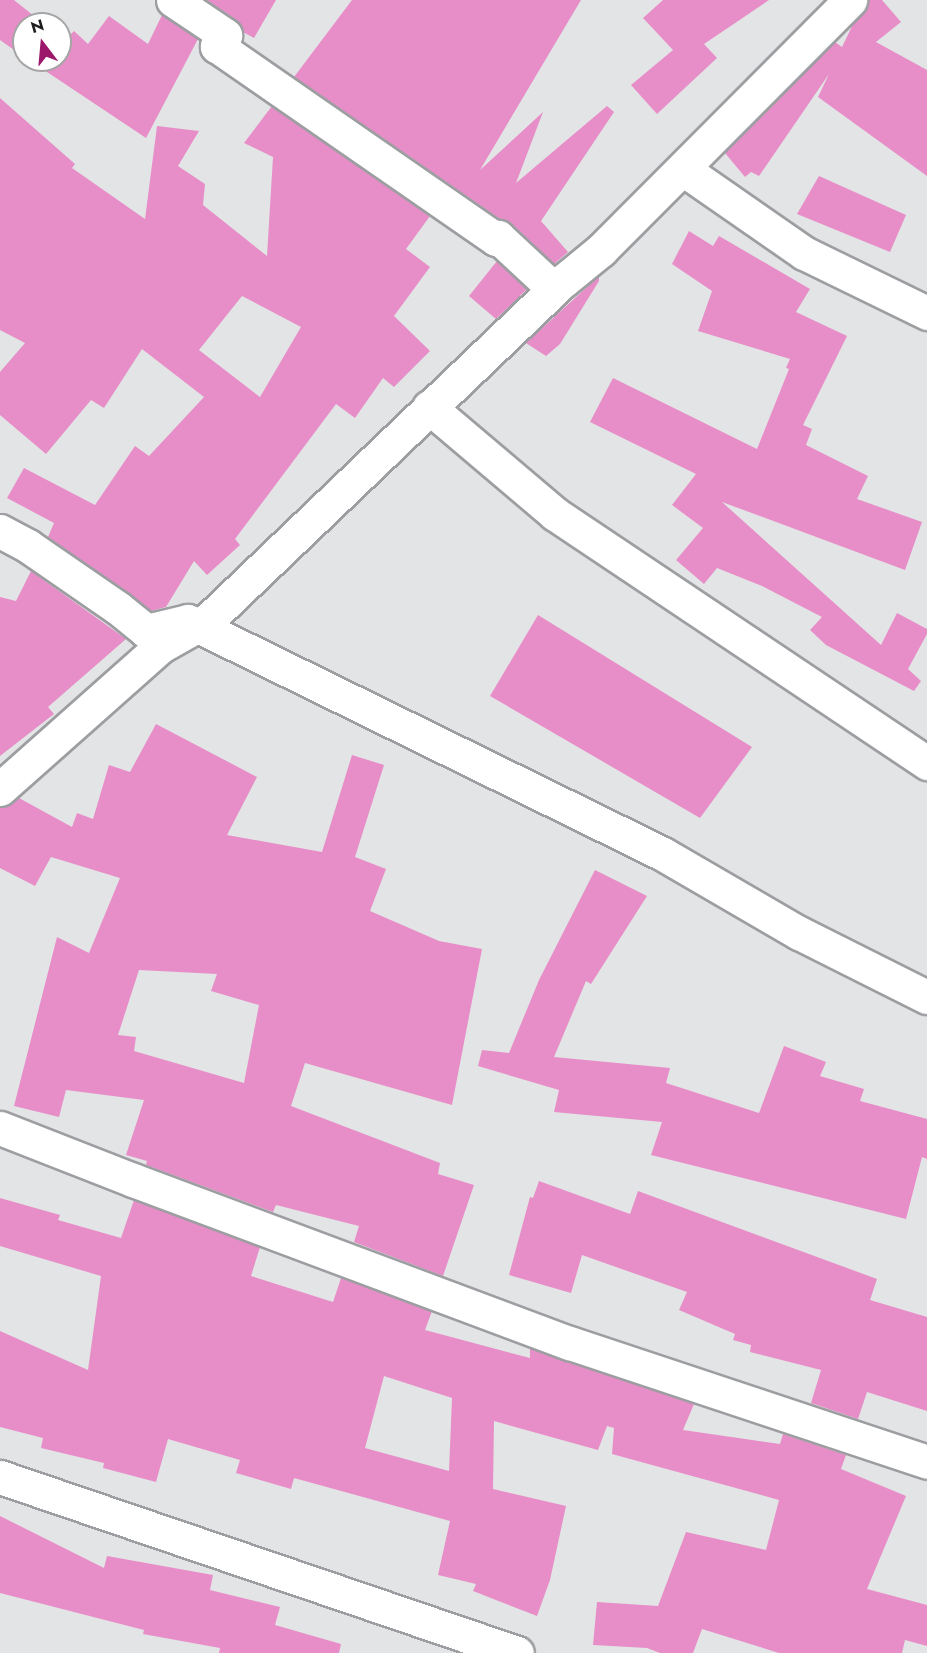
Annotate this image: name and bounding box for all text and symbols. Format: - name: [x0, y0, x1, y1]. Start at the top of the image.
- north arrow: [12, 12, 72, 72]
- text: N: [28, 13, 47, 39]

